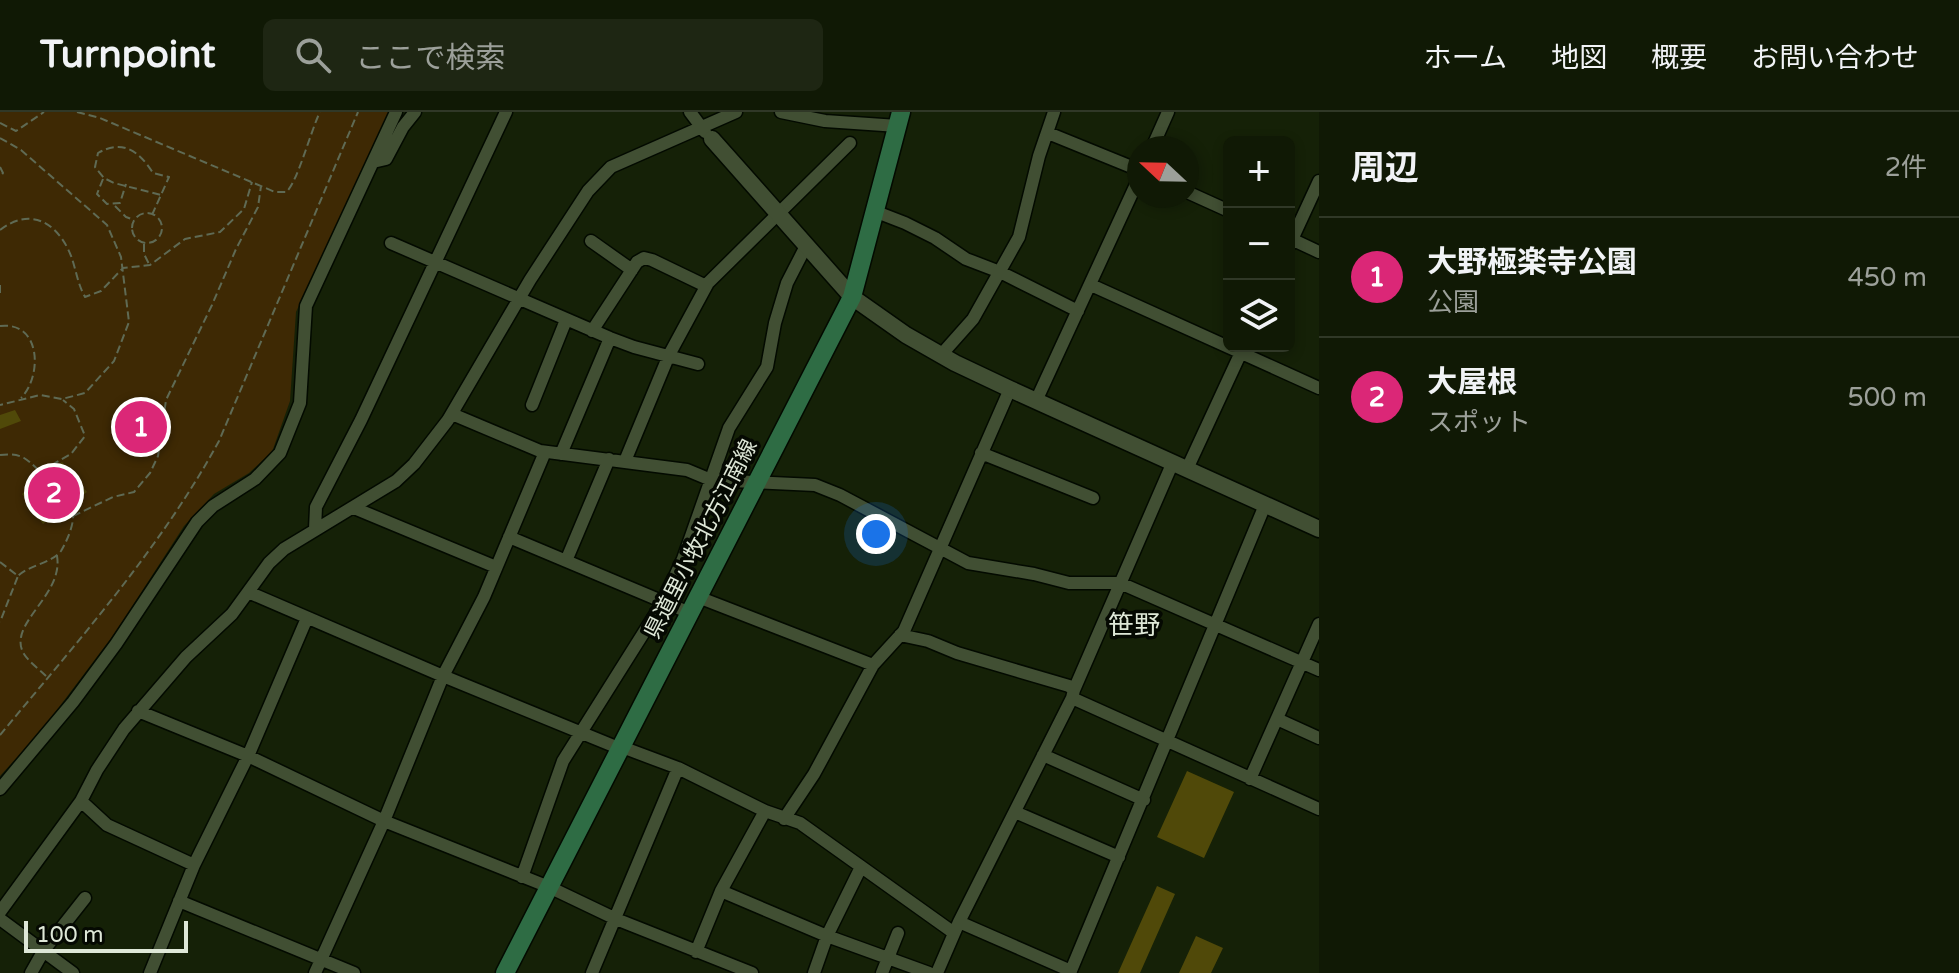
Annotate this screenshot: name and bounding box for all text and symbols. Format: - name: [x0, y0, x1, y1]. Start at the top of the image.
- search box: [263, 19, 823, 91]
- text: Turnpoint: [40, 32, 215, 78]
- icon: search: [291, 33, 335, 77]
- text: ここで検索: [355, 40, 505, 77]
- text: ホーム: [1424, 41, 1507, 75]
- text: 地図: [1551, 41, 1607, 75]
- text: 概要: [1651, 41, 1707, 75]
- text: お問い合わせ: [1751, 41, 1919, 75]
- north arrow: [1127, 136, 1199, 208]
- map controls: [1223, 136, 1295, 352]
- button: +: [1223, 136, 1295, 208]
- text: 周辺: [1351, 148, 1419, 189]
- text: 2件: [1885, 152, 1927, 183]
- button: −: [1223, 208, 1295, 280]
- text: 大野極楽寺公園: [1427, 244, 1637, 281]
- text: 1: [1369, 262, 1385, 293]
- text: 450 m: [1847, 262, 1927, 293]
- button: layers: [1223, 280, 1295, 352]
- text: 公園: [1427, 287, 1479, 318]
- text: 大屋根: [1427, 364, 1517, 401]
- text: 2: [1369, 382, 1385, 413]
- text: 500 m: [1847, 382, 1927, 413]
- pin: 1: [115, 397, 167, 457]
- text: スポット: [1427, 407, 1531, 438]
- street label: 県道里小牧北方江南線: [639, 435, 763, 643]
- pin: 2: [28, 463, 80, 523]
- your location: [856, 514, 896, 554]
- district label: 笹野: [1108, 610, 1160, 641]
- scale bar: [24, 917, 188, 953]
- text: 100 m: [36, 922, 103, 948]

